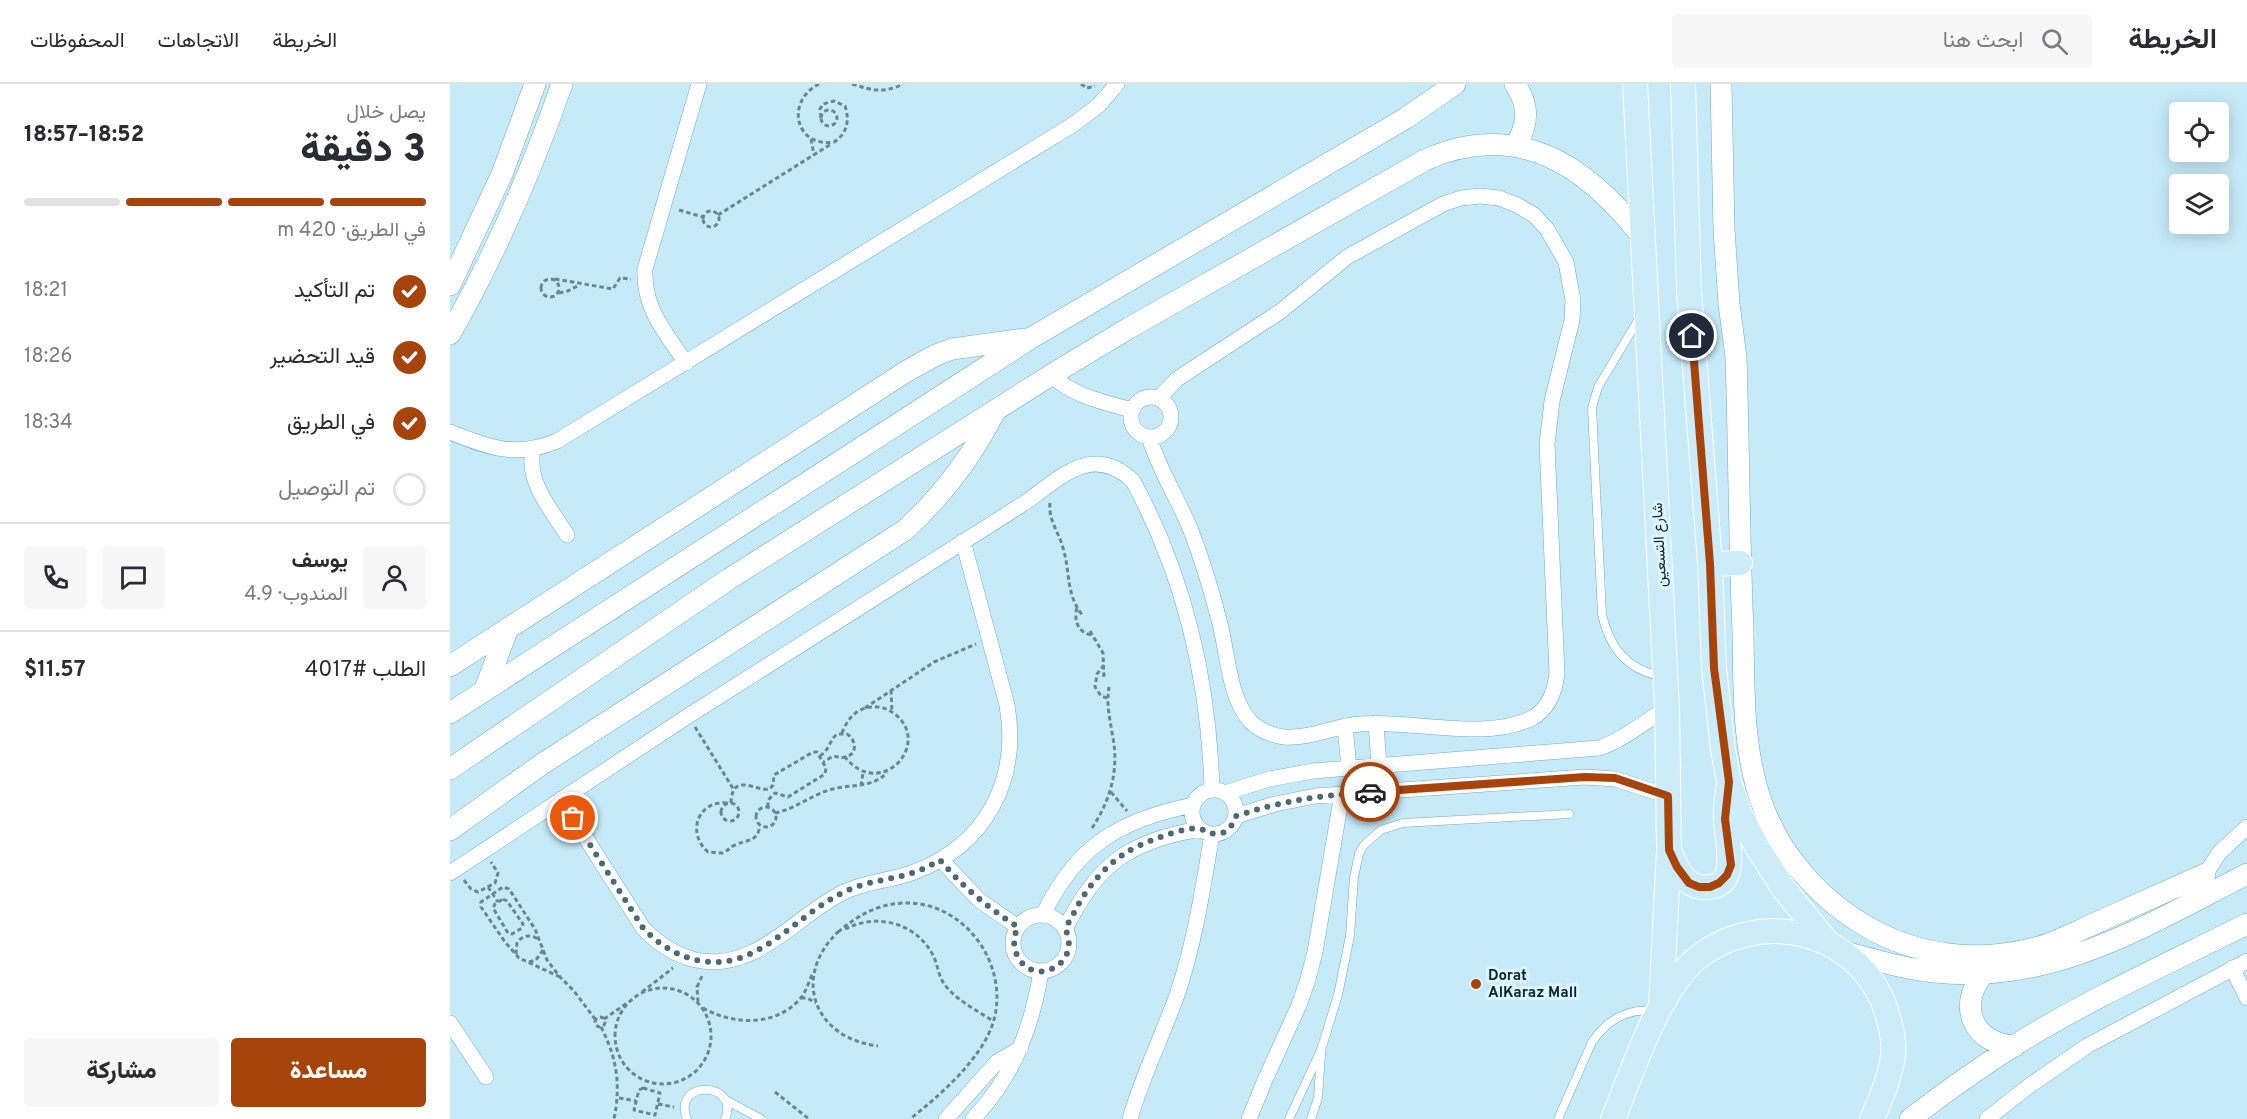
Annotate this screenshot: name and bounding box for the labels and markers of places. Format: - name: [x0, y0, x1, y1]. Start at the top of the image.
- pin: [1666, 310, 1717, 361]
- pin: [547, 792, 598, 843]
- place label: Dorat AlKaraz Mall: [1488, 967, 1577, 1003]
- marker: Dorat AlKaraz Mall: [1469, 977, 1483, 991]

